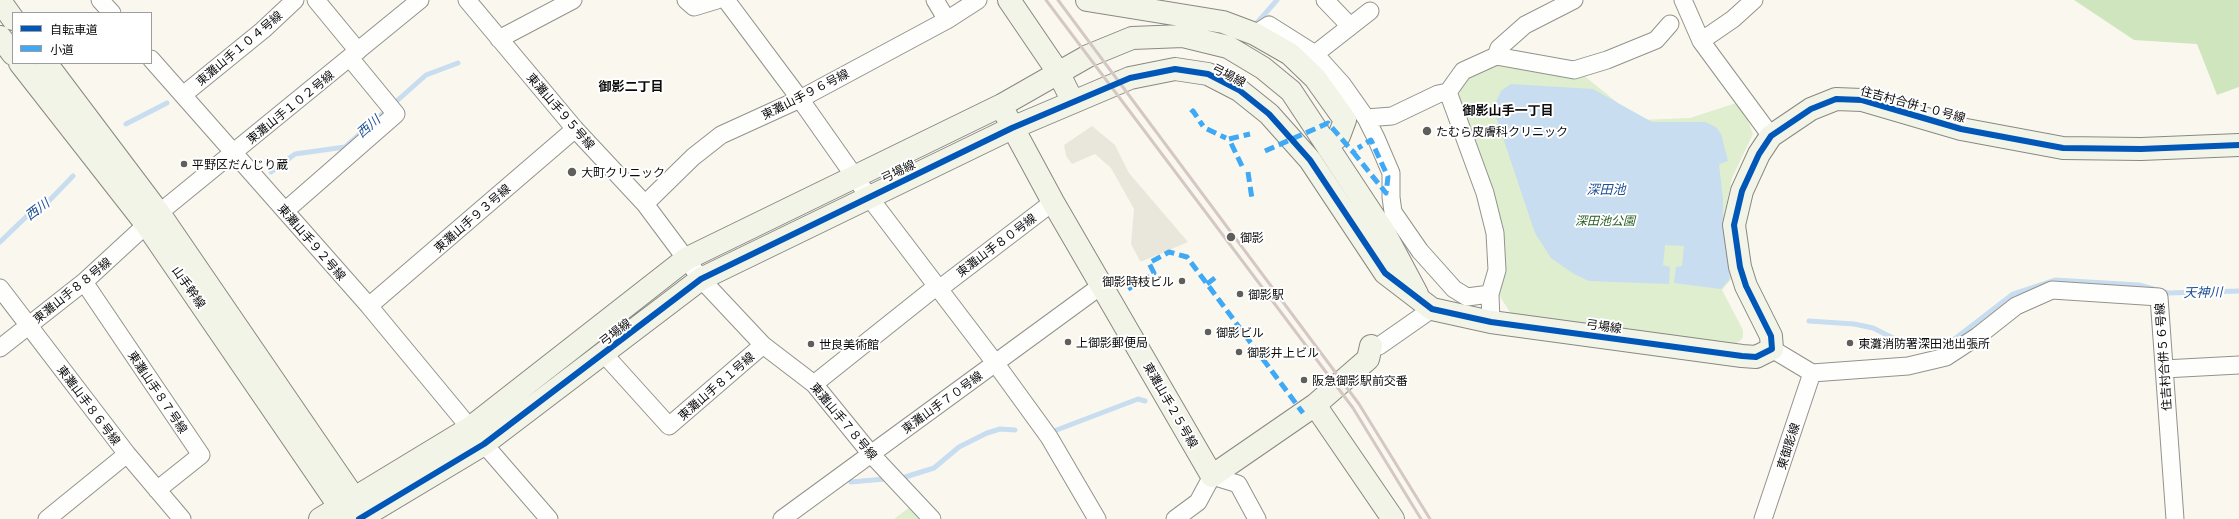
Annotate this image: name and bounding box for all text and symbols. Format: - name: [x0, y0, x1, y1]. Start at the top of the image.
- street label: 東灘山手１０４号線: [193, 8, 285, 88]
- legend: [12, 12, 152, 64]
- text: 自転車道: [50, 20, 98, 37]
- text: 小道: [50, 40, 74, 57]
- street label: 弓場線: [1210, 60, 1248, 90]
- street label: 東灘山手９６号線: [759, 66, 851, 122]
- street label: 東灘山手１０２号線: [244, 67, 336, 147]
- street label: 東灘山手９５号線: [524, 70, 598, 152]
- district label: 御影二丁目: [599, 78, 663, 94]
- street label: 住吉村合併１０号線: [1859, 83, 1967, 125]
- district label: 御影山手一丁目: [1463, 102, 1553, 118]
- water label: 西川: [353, 112, 383, 140]
- place label: たむら皮膚科クリニック: [1436, 124, 1568, 138]
- marker: たむら皮膚科クリニック: [1421, 125, 1433, 137]
- place label: 平野区だんじり蔵: [192, 157, 288, 171]
- street label: 弓場線: [879, 157, 917, 185]
- marker: 平野区だんじり蔵: [179, 159, 189, 169]
- place label: 大町クリニック: [581, 165, 665, 179]
- marker: 大町クリニック: [566, 166, 578, 178]
- street label: 東灘山手９３号線: [431, 181, 513, 255]
- water label: 深田池: [1587, 181, 1625, 197]
- water label: 西川: [22, 195, 52, 223]
- street label: 東灘山手９２号線: [275, 201, 349, 283]
- street label: 東灘山手８０号線: [953, 210, 1039, 280]
- park label: 深田池公園: [1575, 213, 1635, 227]
- place label: 御影: [1240, 230, 1264, 244]
- marker: 御影: [1225, 231, 1237, 243]
- street label: 東灘山手８８号線: [30, 254, 114, 326]
- street label: 山手幹線: [169, 263, 209, 311]
- place label: 御影時枝ビル: [1102, 274, 1174, 288]
- marker: 御影時枝ビル: [1177, 276, 1187, 286]
- water label: 天神川: [2183, 284, 2223, 300]
- place label: 御影駅: [1248, 287, 1284, 301]
- marker: 御影駅: [1235, 289, 1245, 299]
- street label: 住吉村合併５６号線: [2152, 303, 2174, 411]
- street label: 弓場線: [596, 315, 634, 349]
- street label: 弓場線: [1585, 316, 1623, 336]
- place label: 御影ビル: [1216, 325, 1264, 339]
- marker: 御影ビル: [1203, 327, 1213, 337]
- place label: 上御影郵便局: [1076, 335, 1148, 349]
- place label: 東灘消防署深田池出張所: [1858, 336, 1990, 350]
- place label: 世良美術館: [819, 337, 879, 351]
- marker: 上御影郵便局: [1063, 337, 1073, 347]
- marker: 東灘消防署深田池出張所: [1845, 338, 1855, 348]
- marker: 世良美術館: [806, 339, 816, 349]
- place label: 御影井上ビル: [1247, 345, 1319, 359]
- marker: 御影井上ビル: [1234, 347, 1244, 357]
- street label: 東灘山手８７号線: [125, 348, 191, 436]
- street label: 東灘山手８１号線: [675, 349, 757, 423]
- street label: 東灘山手２５号線: [1141, 360, 1201, 450]
- street label: 東灘山手８６号線: [54, 362, 124, 448]
- street label: 東灘山手７０号線: [899, 368, 985, 436]
- place label: 阪急御影駅前交番: [1312, 373, 1408, 387]
- marker: 阪急御影駅前交番: [1299, 375, 1309, 385]
- street label: 東灘山手７８号線: [808, 380, 880, 462]
- street label: 東御影線: [1774, 421, 1802, 471]

